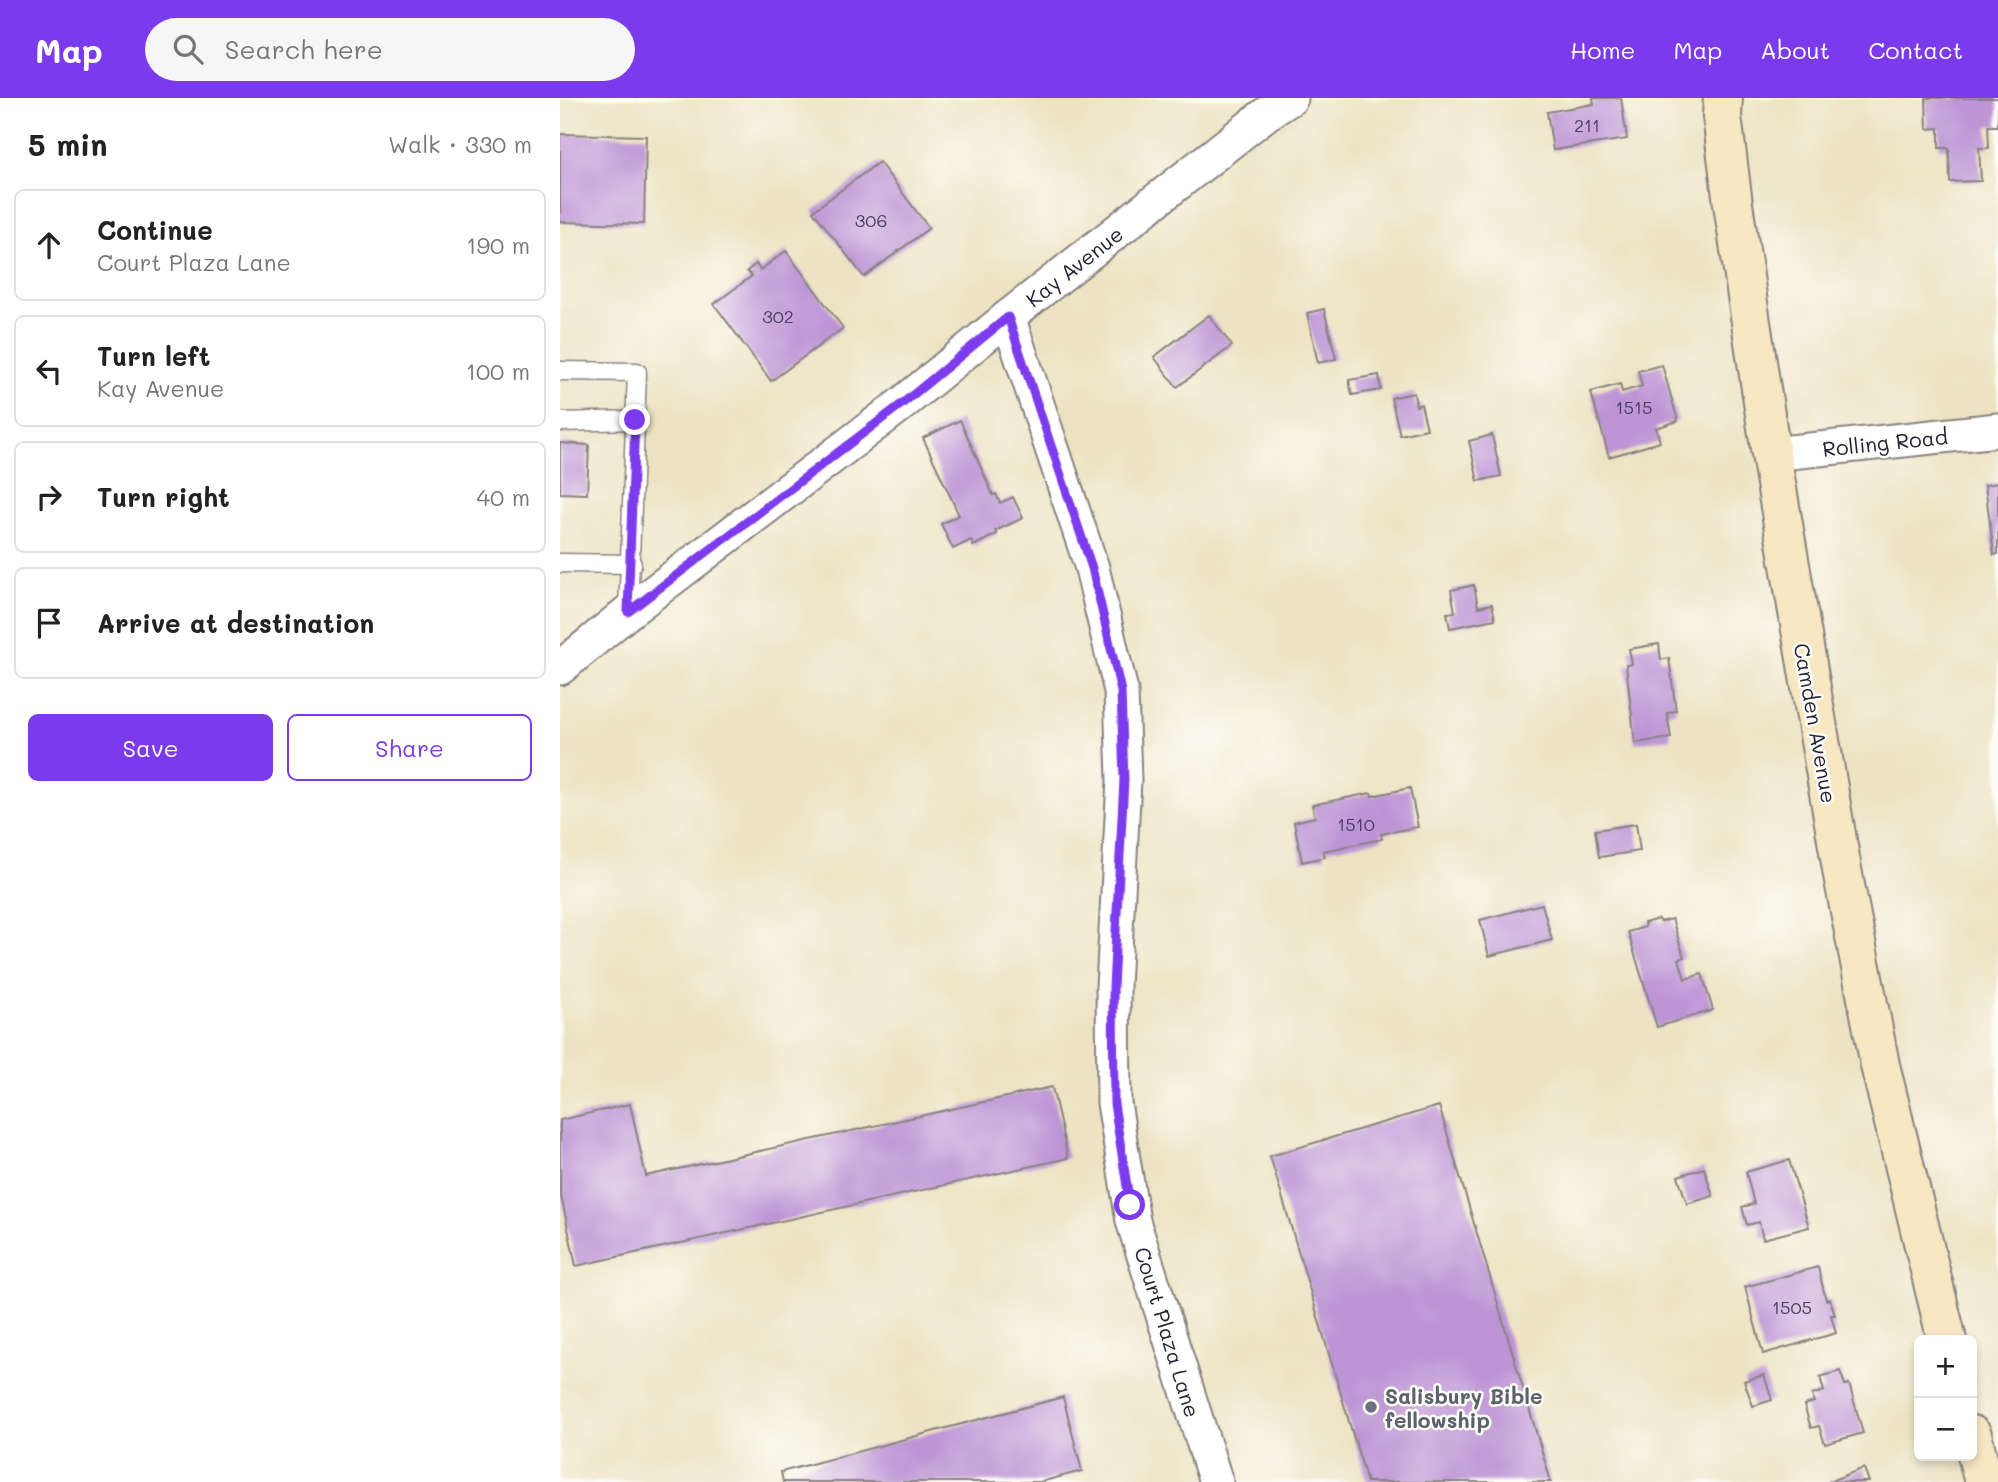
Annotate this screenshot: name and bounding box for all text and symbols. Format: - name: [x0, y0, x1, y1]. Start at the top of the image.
- search box: [145, 18, 635, 81]
- text: Map: [35, 28, 103, 71]
- icon: search: [169, 30, 207, 68]
- text: Search here: [225, 32, 383, 66]
- text: Home: [1570, 34, 1635, 65]
- text: Map: [1673, 34, 1722, 65]
- text: About: [1760, 34, 1830, 65]
- text: Contact: [1868, 34, 1963, 65]
- house number: 211: [1574, 113, 1600, 137]
- text: 5 min: [28, 124, 108, 164]
- text: Walk · 330 m: [388, 129, 532, 159]
- house number: 306: [855, 208, 887, 232]
- text: Continue: [97, 213, 213, 247]
- street label: Kay Avenue: [1020, 220, 1128, 312]
- icon: ahead: [30, 226, 68, 264]
- text: 190 m: [466, 230, 530, 260]
- text: Court Plaza Lane: [97, 247, 291, 277]
- house number: 302: [762, 304, 794, 328]
- text: Turn left: [97, 339, 210, 373]
- icon: left: [30, 352, 68, 390]
- text: 100 m: [466, 356, 530, 386]
- text: Kay Avenue: [97, 373, 224, 403]
- house number: 1515: [1615, 395, 1653, 419]
- route end: [619, 404, 650, 435]
- street label: Rolling Road: [1821, 422, 1949, 462]
- icon: right: [30, 478, 68, 516]
- text: Turn right: [97, 480, 230, 514]
- text: 40 m: [477, 482, 530, 512]
- icon: arrive: [30, 604, 68, 642]
- text: Arrive at destination: [97, 606, 374, 640]
- street label: Camden Avenue: [1789, 641, 1843, 805]
- button: Save: [28, 714, 273, 781]
- button: Share: [287, 714, 532, 781]
- house number: 1510: [1337, 812, 1375, 836]
- route start: [1114, 1189, 1145, 1220]
- street label: Court Plaza Lane: [1129, 1243, 1207, 1421]
- house number: 1505: [1772, 1295, 1812, 1319]
- map controls: [1914, 1335, 1977, 1461]
- button: +: [1914, 1335, 1977, 1398]
- place label: Salisbury Bible fellowship: [1385, 1382, 1542, 1433]
- button: −: [1914, 1398, 1977, 1461]
- marker: Salisbury Bible fellowship: [1363, 1399, 1379, 1415]

